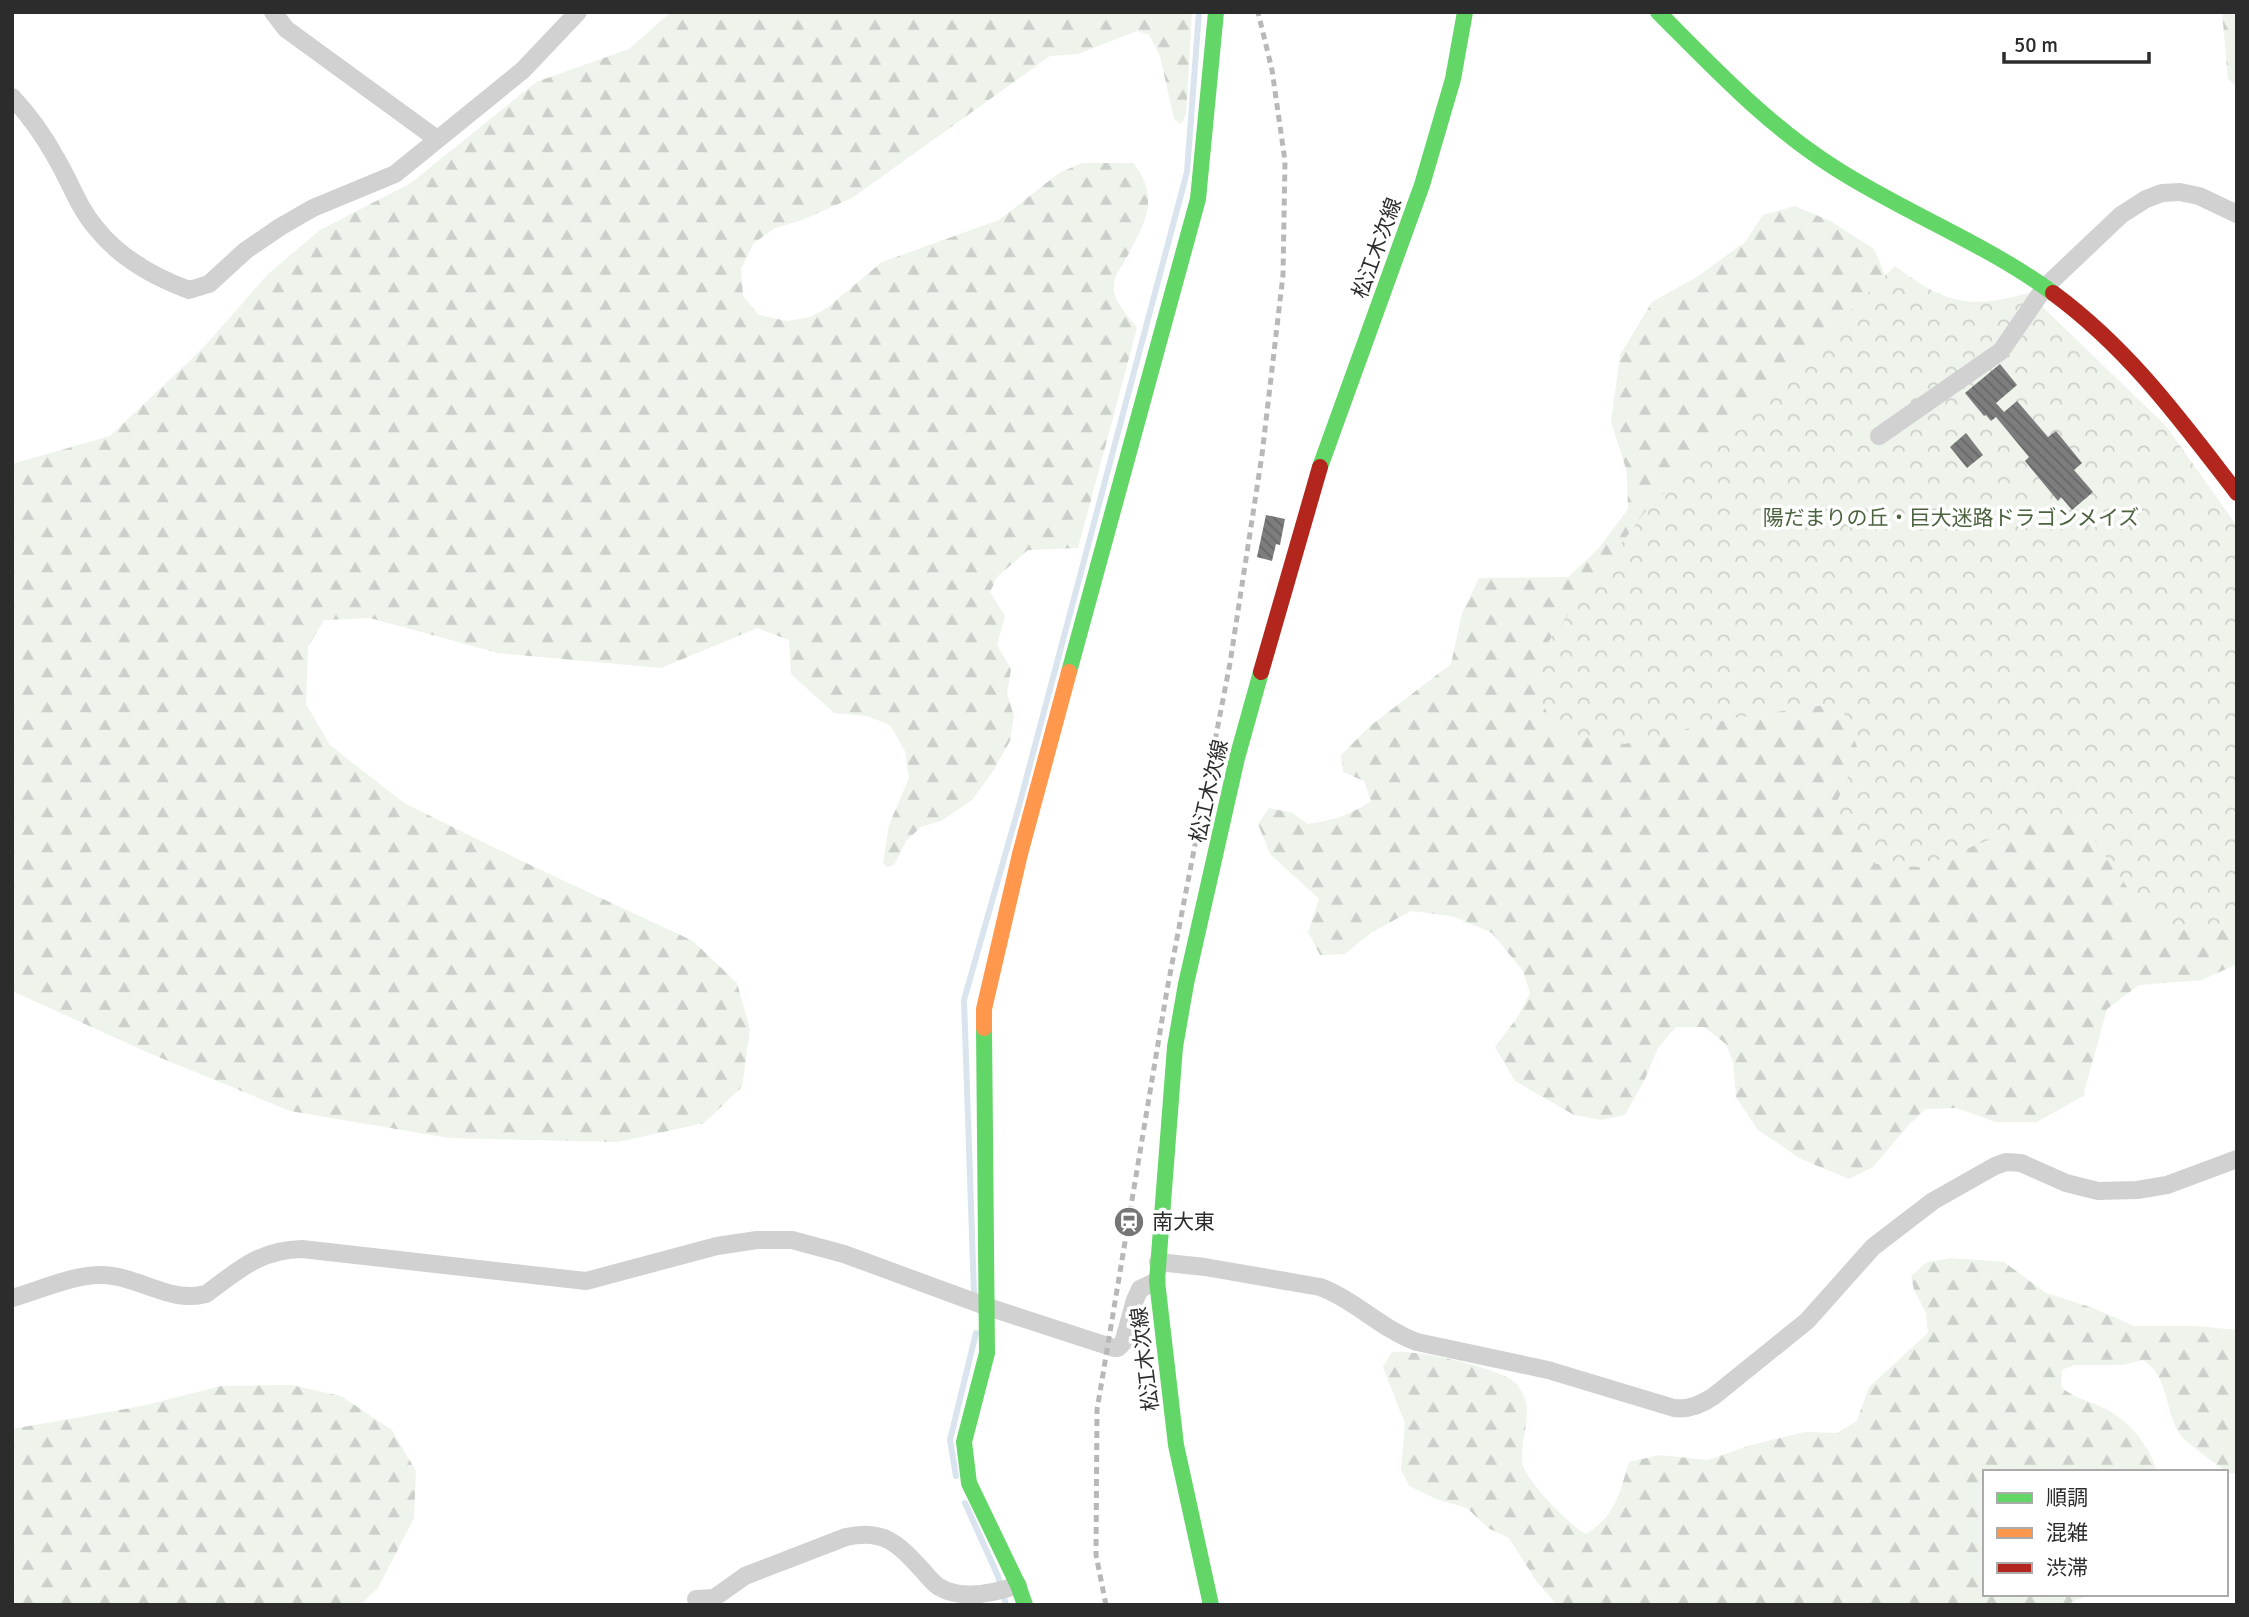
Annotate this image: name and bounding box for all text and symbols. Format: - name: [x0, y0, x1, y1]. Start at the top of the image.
- scale bar: [2004, 21, 2149, 65]
- text: 50 m: [2014, 32, 2058, 58]
- street label: 松江木次線: [1347, 194, 1407, 302]
- park label: 陽だまりの丘・巨大迷路ドラゴンメイズ: [1763, 505, 2139, 531]
- street label: 松江木次線: [1185, 737, 1233, 845]
- station icon: 南大東: [1112, 1205, 1146, 1239]
- place label: 南大東: [1152, 1209, 1215, 1235]
- street label: 松江木次線: [1126, 1305, 1164, 1413]
- legend: [1983, 1470, 2228, 1596]
- text: 順調: [2046, 1485, 2088, 1511]
- text: 混雑: [2046, 1520, 2088, 1546]
- text: 渋滞: [2046, 1555, 2088, 1581]

